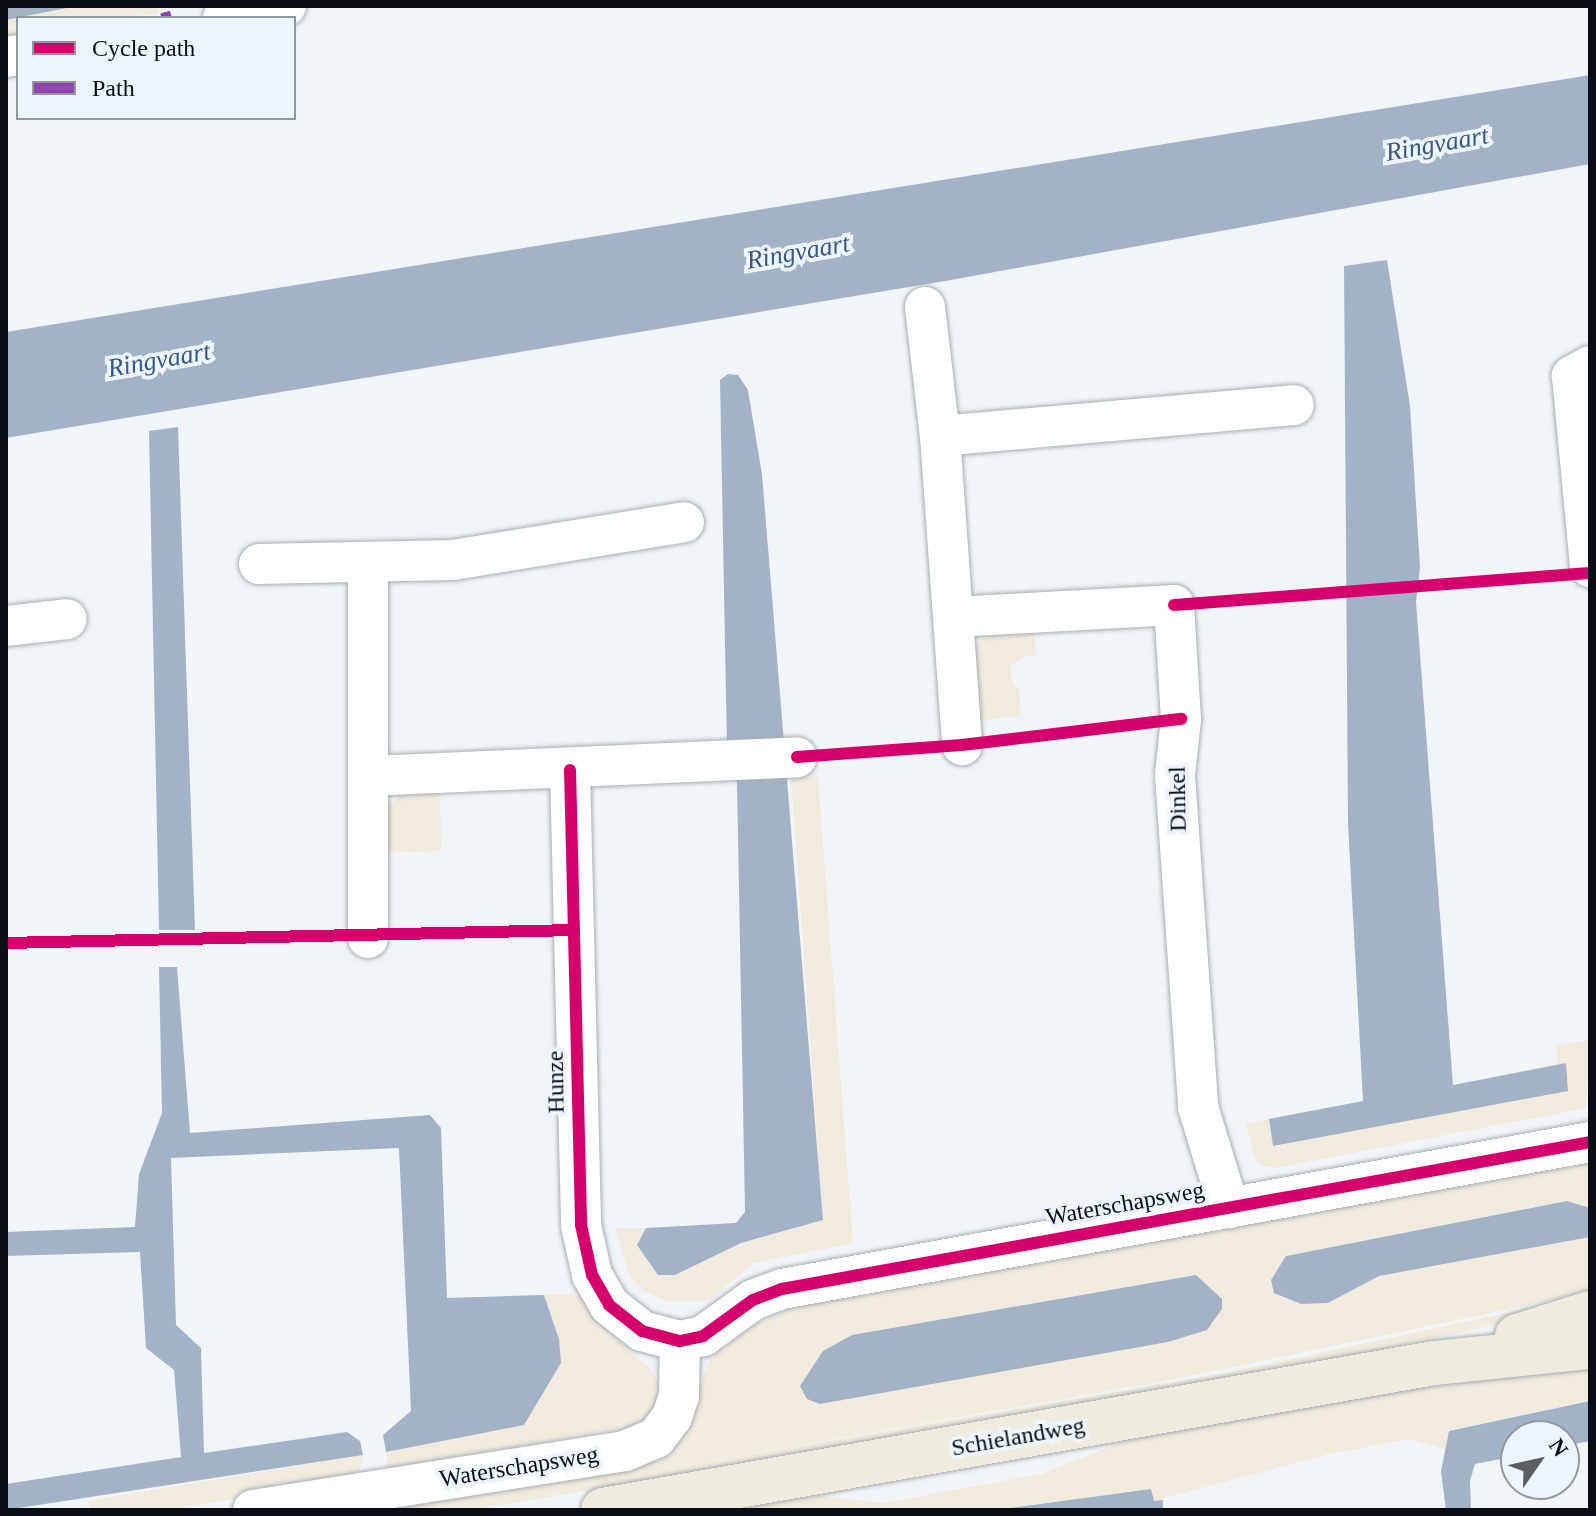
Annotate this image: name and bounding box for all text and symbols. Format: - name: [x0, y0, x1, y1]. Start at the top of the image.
- legend: [16, 16, 296, 120]
- text: Cycle path: [92, 35, 195, 61]
- text: Path: [92, 75, 135, 101]
- water label: Ringvaart: [1383, 120, 1491, 168]
- water label: Ringvaart: [744, 228, 852, 276]
- water label: Ringvaart: [105, 336, 213, 384]
- street label: Dinkel: [1163, 766, 1193, 832]
- street label: Hunze: [541, 1050, 571, 1114]
- street label: Waterschapsweg: [1043, 1176, 1207, 1232]
- street label: Schielandweg: [949, 1411, 1087, 1463]
- north arrow: [1500, 1420, 1580, 1500]
- text: N: [1544, 1434, 1573, 1461]
- street label: Waterschapsweg: [437, 1440, 601, 1494]

